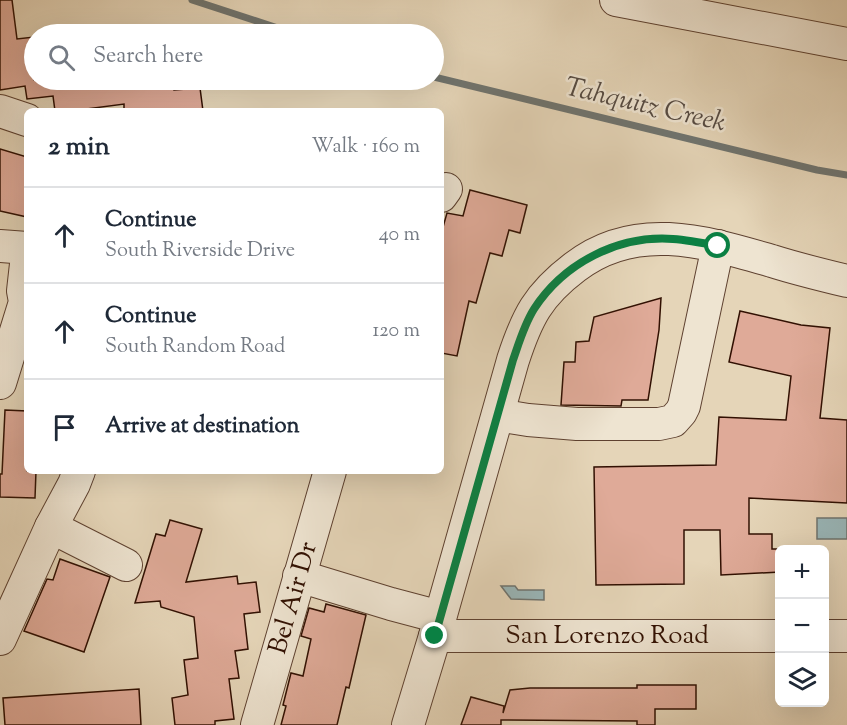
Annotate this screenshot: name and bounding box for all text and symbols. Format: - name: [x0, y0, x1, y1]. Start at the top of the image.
- search box: [24, 24, 444, 90]
- icon: search: [45, 41, 78, 74]
- text: Search here: [93, 41, 203, 73]
- water label: Tahquitz Creek: [561, 69, 729, 143]
- text: 2 min: [48, 129, 110, 166]
- text: Walk · 160 m: [311, 133, 420, 162]
- text: Continue: [105, 205, 196, 237]
- icon: ahead: [48, 219, 81, 252]
- text: 40 m: [379, 221, 420, 250]
- route start: [704, 232, 730, 258]
- text: South Riverside Drive: [105, 237, 295, 266]
- text: Continue: [105, 301, 196, 333]
- icon: ahead: [48, 315, 81, 348]
- text: 120 m: [372, 317, 420, 346]
- text: South Random Road: [105, 333, 285, 362]
- icon: arrive: [48, 411, 81, 444]
- text: Arrive at destination: [105, 411, 300, 443]
- street label: Bel Air Dr: [260, 537, 327, 659]
- map controls: [775, 545, 829, 707]
- button: +: [775, 545, 829, 599]
- button: −: [775, 599, 829, 653]
- street label: San Lorenzo Road: [505, 618, 709, 655]
- route end: [421, 622, 447, 648]
- button: layers: [775, 653, 829, 707]

